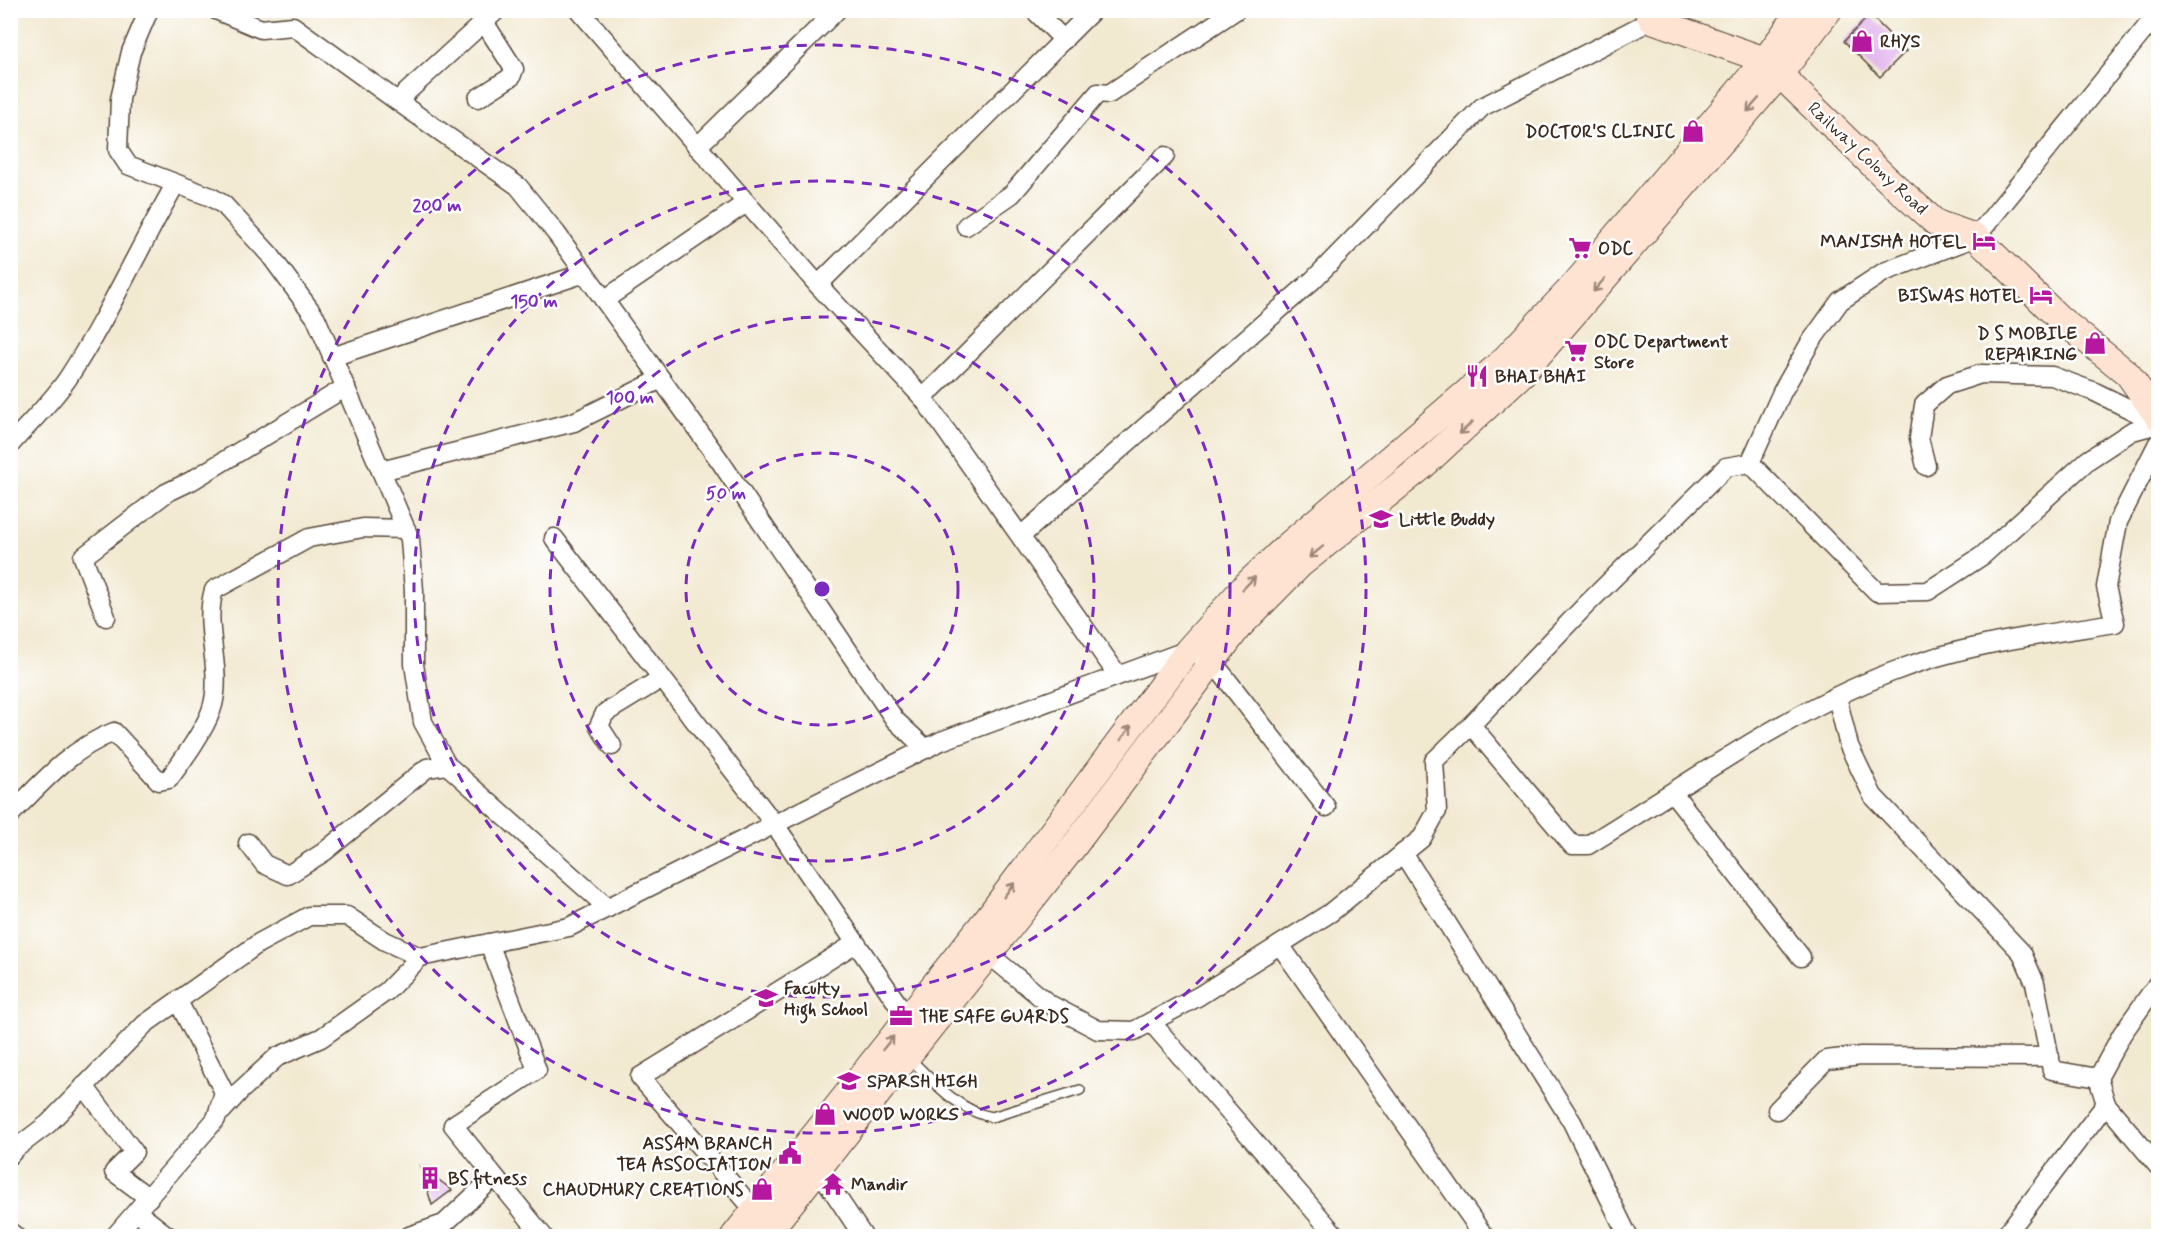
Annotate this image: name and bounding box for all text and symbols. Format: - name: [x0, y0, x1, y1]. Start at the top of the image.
- shop icon: RHYS: [1849, 28, 1875, 54]
- place label: RHYS: [1880, 30, 1920, 54]
- one-way arrow: [1746, 97, 1760, 112]
- street label: Railway Colony Road: [1802, 97, 1933, 221]
- shop icon: DOCTOR'S CLINIC: [1680, 118, 1706, 144]
- place label: DOCTOR'S CLINIC: [1525, 120, 1675, 144]
- text: 200 m: [412, 194, 462, 218]
- hotel icon: MANISHA HOTEL: [1971, 228, 1997, 254]
- place label: MANISHA HOTEL: [1820, 230, 1967, 254]
- supermarket icon: ODC: [1567, 235, 1593, 261]
- place label: ODC: [1598, 237, 1634, 261]
- one-way arrow: [1592, 277, 1605, 293]
- hotel icon: BISWAS HOTEL: [2028, 282, 2054, 308]
- place label: BISWAS HOTEL: [1898, 284, 2024, 308]
- text: 150 m: [510, 290, 558, 314]
- place label: D S MOBILE REPAIRING: [1977, 322, 2078, 367]
- place label: ODC Department Store: [1594, 330, 1729, 375]
- shop icon: D S MOBILE REPAIRING: [2082, 330, 2108, 356]
- supermarket icon: ODC Department Store: [1563, 338, 1589, 364]
- restaurant icon: BHAI BHAI: [1464, 363, 1490, 389]
- place label: BHAI BHAI: [1495, 365, 1586, 389]
- text: 100 m: [606, 386, 654, 410]
- one-way arrow: [1459, 421, 1474, 435]
- text: 50 m: [706, 482, 746, 506]
- school or university icon: Little Buddy: [1368, 506, 1394, 532]
- place label: Little Buddy: [1399, 508, 1495, 532]
- one-way arrow: [1308, 546, 1324, 559]
- one-way arrow: [1242, 575, 1256, 590]
- centre of rings: [812, 579, 832, 599]
- one-way arrow: [1120, 726, 1132, 742]
- one-way arrow: [1003, 882, 1015, 898]
- place label: Faculty High School: [784, 977, 868, 1024]
- school or university icon: Faculty High School: [753, 985, 779, 1011]
- office icon: THE SAFE GUARDS: [888, 1003, 914, 1029]
- place label: THE SAFE GUARDS: [919, 1005, 1070, 1029]
- one-way arrow: [882, 1035, 895, 1051]
- school or university icon: SPARSH HIGH: [836, 1068, 862, 1094]
- place label: SPARSH HIGH: [867, 1070, 977, 1094]
- shop icon: WOOD WORKS: [812, 1101, 838, 1127]
- place label: WOOD WORKS: [842, 1103, 960, 1127]
- place label: ASSAM BRANCH TEA ASSOCIATION: [617, 1132, 772, 1177]
- public building icon: ASSAM BRANCH TEA ASSOCIATION: [777, 1140, 803, 1166]
- building icon: BS fitness: [417, 1165, 443, 1191]
- place label: BS fitness: [448, 1167, 527, 1191]
- temple icon: Mandir: [820, 1171, 846, 1197]
- place label: Mandir: [851, 1173, 908, 1197]
- shop icon: CHAUDHURY CREATIONS: [749, 1176, 775, 1202]
- place label: CHAUDHURY CREATIONS: [542, 1178, 745, 1202]

